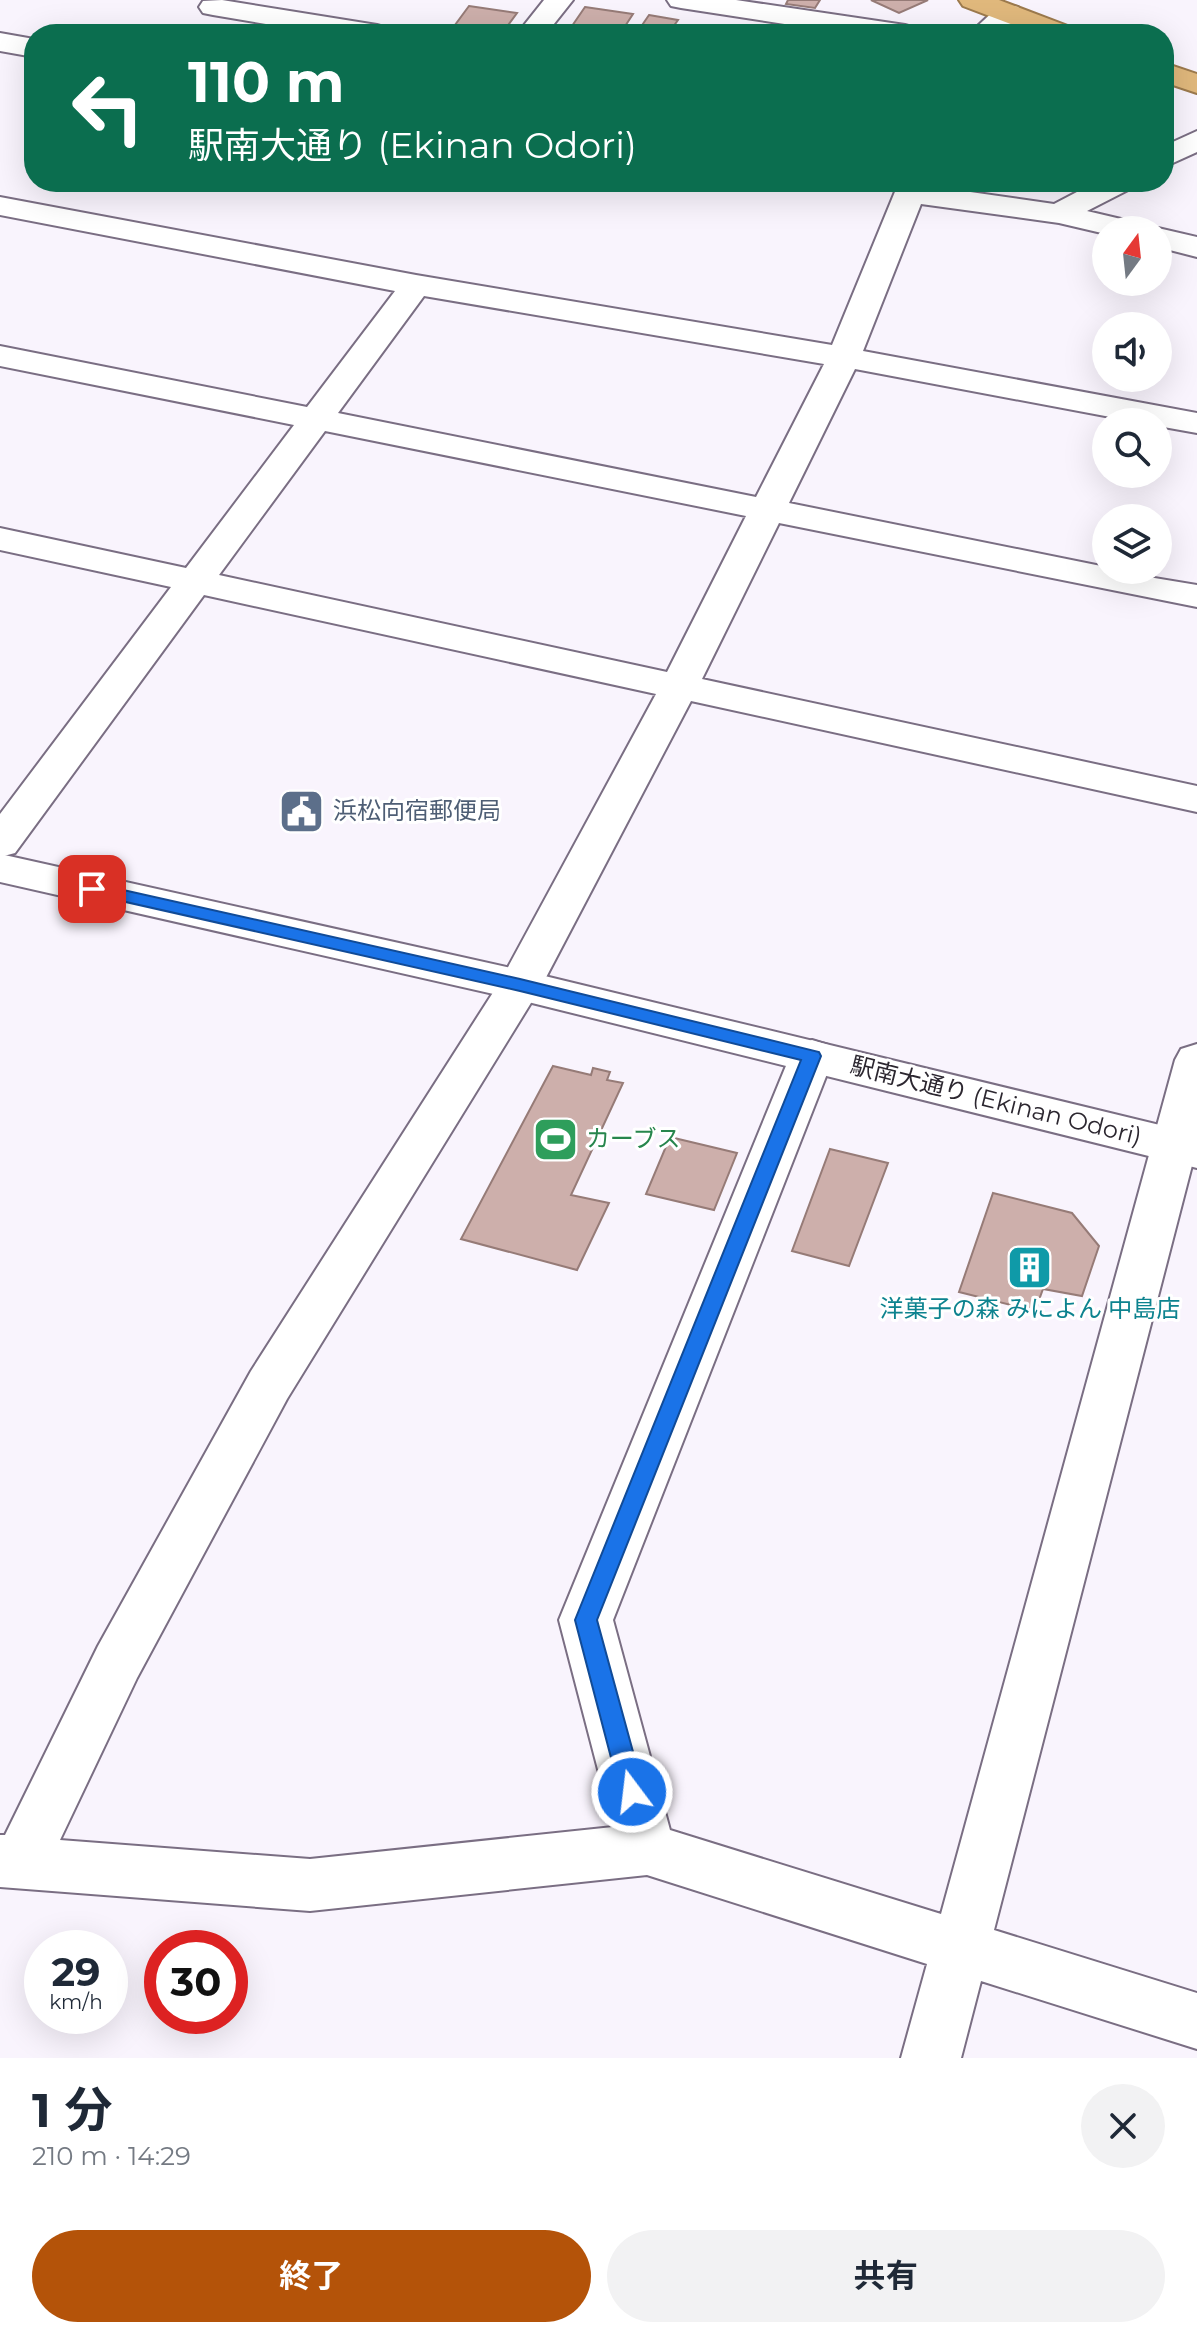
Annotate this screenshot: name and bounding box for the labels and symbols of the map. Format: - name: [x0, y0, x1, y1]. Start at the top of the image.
- north arrow: [1092, 216, 1172, 296]
- public building icon: 浜松向宿郵便局: [278, 787, 326, 835]
- place label: 浜松向宿郵便局: [333, 796, 501, 825]
- pin: [58, 855, 126, 923]
- street label: 駅南大通り (Ekinan Odori): [847, 1050, 1145, 1151]
- sports icon: カーブス: [531, 1115, 579, 1163]
- place label: カーブス: [586, 1124, 681, 1153]
- building icon: 洋菓子の森 みによん 中島店: [1006, 1243, 1054, 1291]
- place label: 洋菓子の森 みによん 中島店: [880, 1294, 1180, 1323]
- position arrow: [590, 1750, 674, 1834]
- speed limit sign: 30: [144, 1930, 248, 2034]

